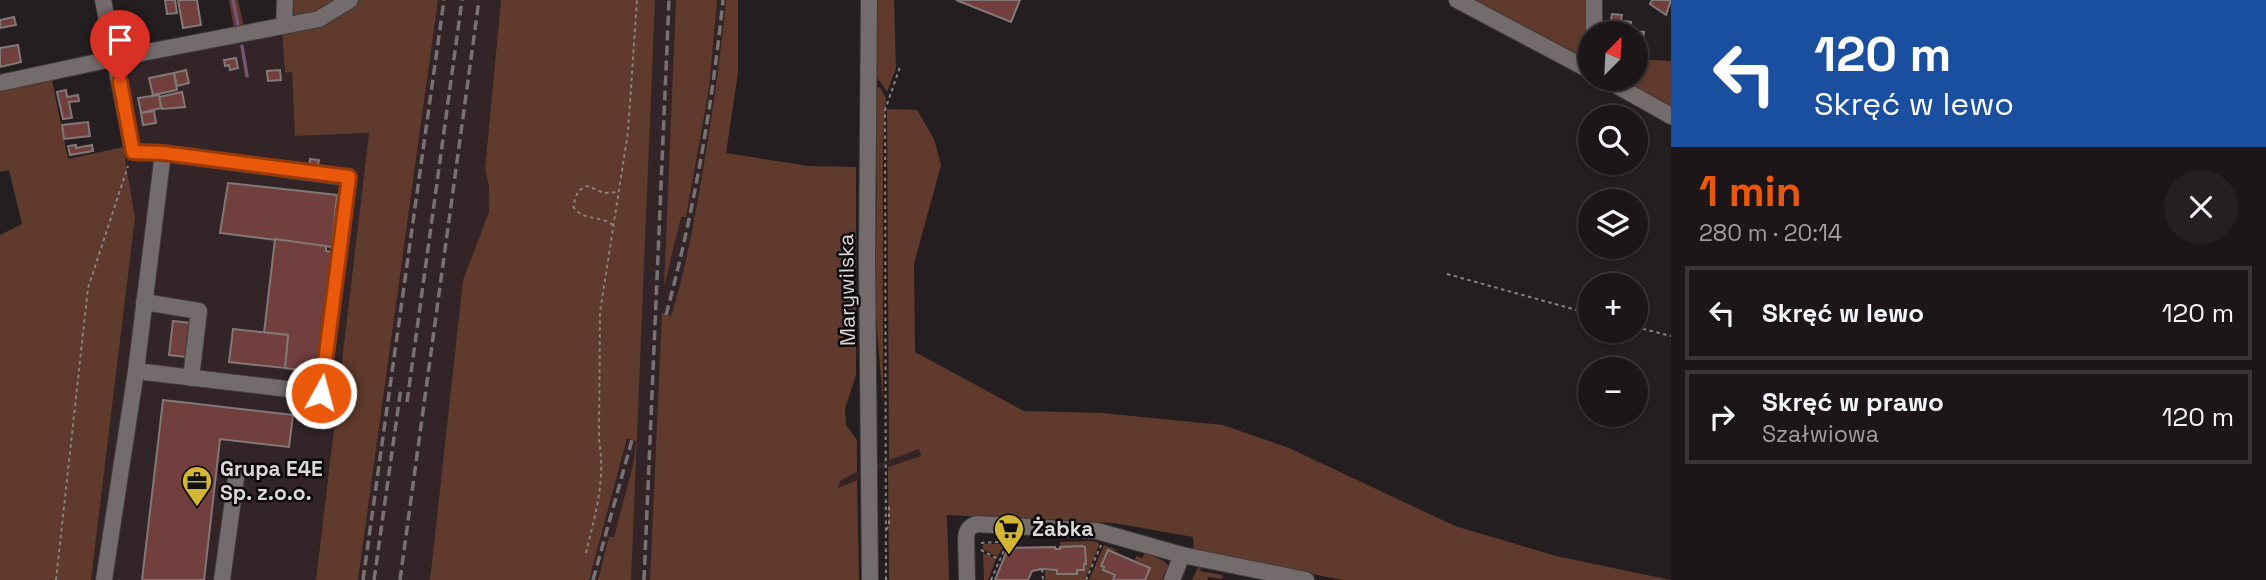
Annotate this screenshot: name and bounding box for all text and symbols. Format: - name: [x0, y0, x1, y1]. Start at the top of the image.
- pin: [90, 10, 150, 82]
- icon: arrive: [101, 21, 139, 59]
- north arrow: [1578, 21, 1648, 91]
- map controls: [1578, 21, 1648, 427]
- text: 120 m: [1814, 23, 1951, 85]
- icon: left: [1699, 28, 1790, 119]
- text: Skręć w lewo: [1814, 84, 2014, 124]
- button: search: [1578, 105, 1648, 175]
- text: 1 min: [1699, 165, 1802, 218]
- button: close: [2164, 170, 2238, 244]
- button: layers: [1578, 189, 1648, 259]
- text: 280 m · 20:14: [1699, 218, 1842, 248]
- street label: Marywilska: [832, 234, 861, 346]
- button: +: [1578, 273, 1648, 343]
- icon: left: [1703, 294, 1741, 332]
- text: Skręć w lewo: [1762, 296, 1924, 330]
- text: 120 m: [2162, 296, 2234, 330]
- position arrow: [284, 356, 358, 430]
- button: −: [1578, 357, 1648, 427]
- text: Skręć w prawo: [1762, 385, 1944, 419]
- icon: right: [1703, 398, 1741, 436]
- text: 120 m: [2162, 400, 2234, 434]
- text: Szałwiowa: [1762, 419, 1879, 449]
- place label: Grupa E4E Sp. z.o.o.: [220, 455, 323, 506]
- office icon: Grupa E4E Sp. z.o.o.: [180, 464, 214, 508]
- supermarket icon: Żabka: [992, 512, 1026, 556]
- place label: Żabka: [1032, 515, 1093, 542]

